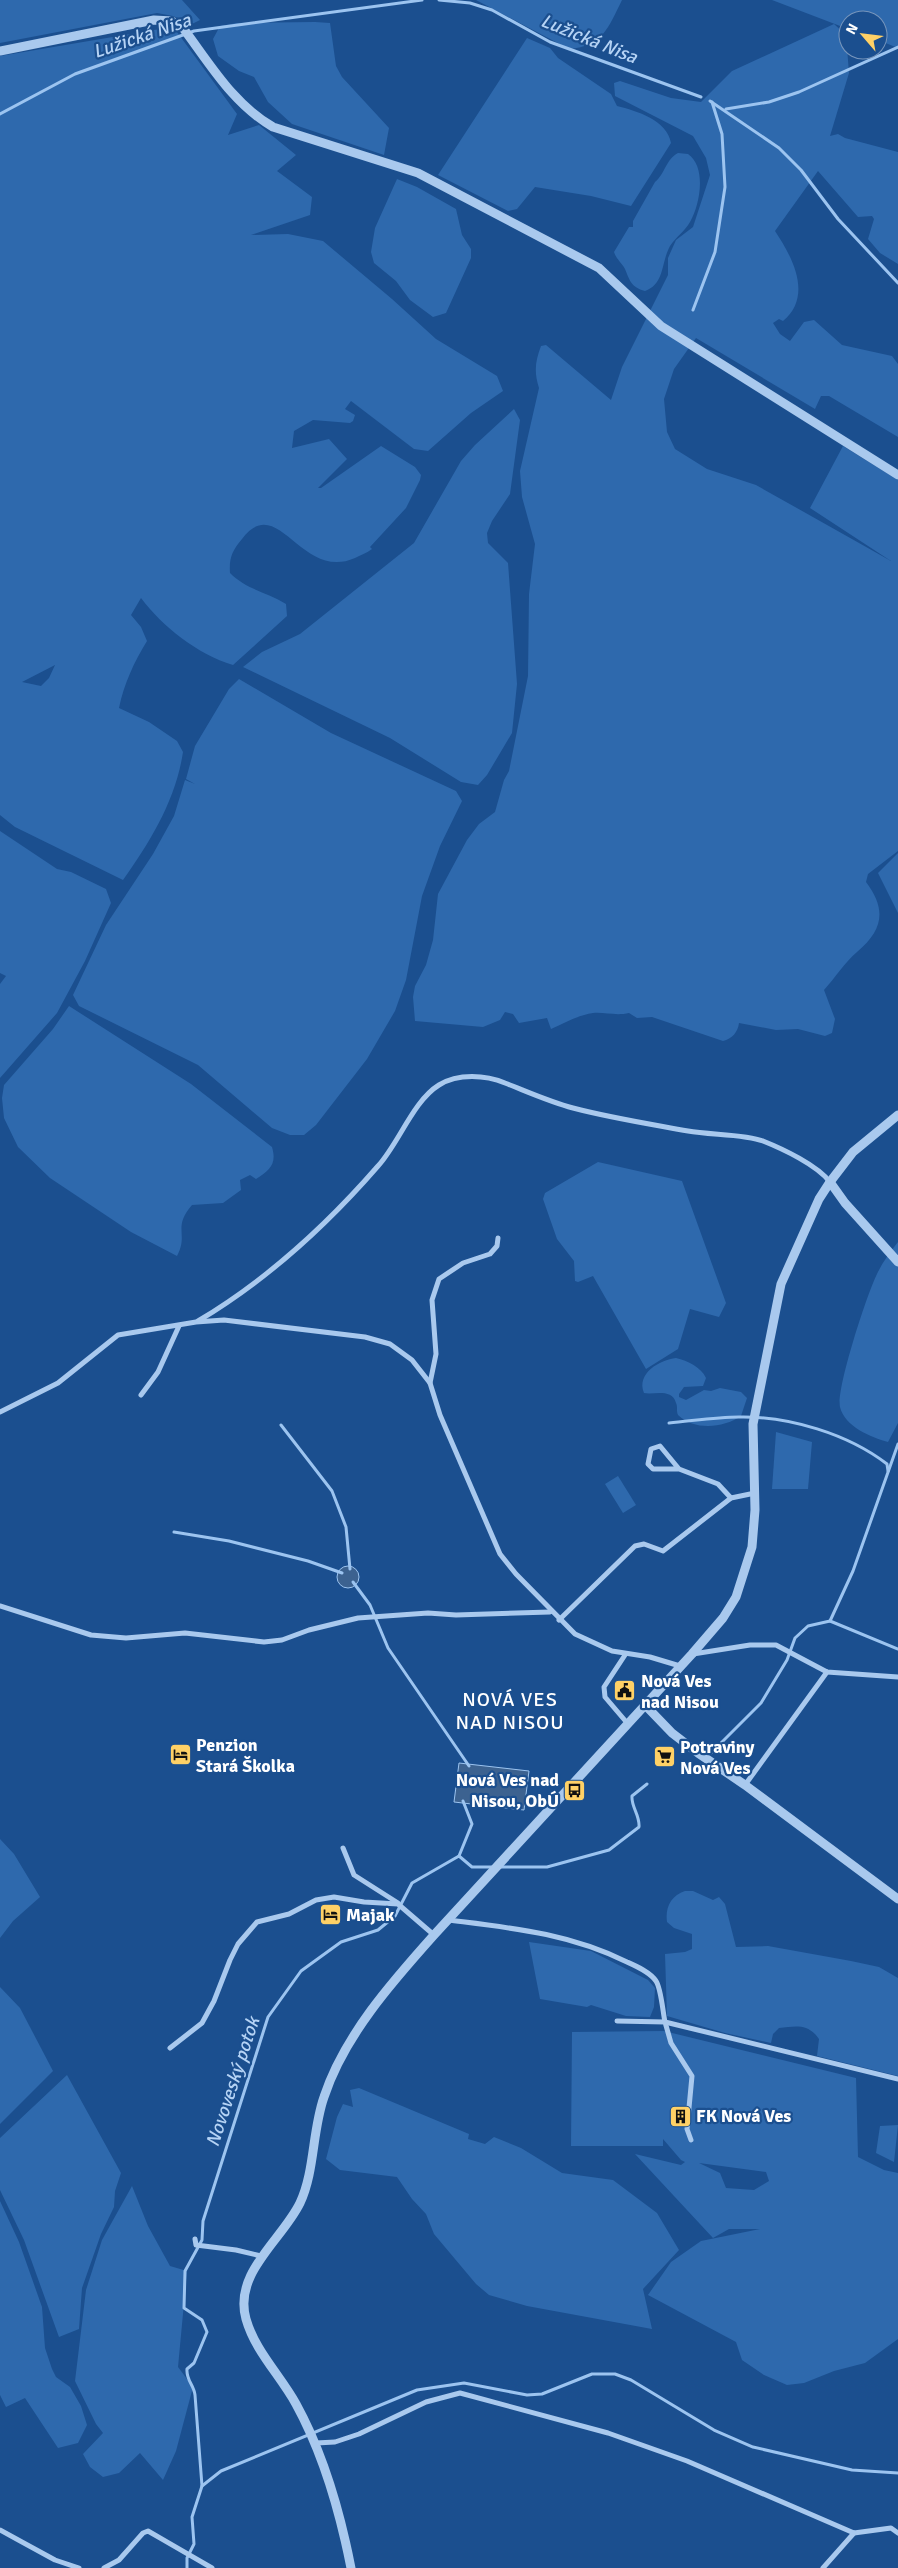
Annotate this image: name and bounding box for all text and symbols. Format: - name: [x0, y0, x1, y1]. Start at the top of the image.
- water label: Lužická Nisa: [90, 8, 195, 64]
- water label: Lužická Nisa: [537, 9, 642, 70]
- north arrow: [838, 10, 888, 60]
- text: N: [842, 21, 862, 37]
- place label: Nová Ves nad Nisou: [641, 1670, 719, 1713]
- public building icon: Nová Ves nad Nisou: [613, 1679, 637, 1703]
- district label: NOVÁ VES NAD NISOU: [455, 1687, 565, 1735]
- place label: Penzion Stará Školka: [196, 1734, 295, 1777]
- place label: Potraviny Nová Ves: [680, 1736, 755, 1779]
- hotel icon: Penzion Stará Školka: [168, 1743, 192, 1767]
- supermarket icon: Potraviny Nová Ves: [652, 1745, 676, 1769]
- place label: Nová Ves nad Nisou, ObÚ: [456, 1769, 559, 1812]
- bus stop icon: Nová Ves nad Nisou, ObÚ: [563, 1778, 587, 1802]
- hotel icon: Majak: [318, 1903, 342, 1927]
- place label: Majak: [346, 1904, 395, 1926]
- water label: Novoveský potok: [201, 2013, 266, 2150]
- building icon: FK Nová Ves: [668, 2104, 692, 2128]
- place label: FK Nová Ves: [696, 2105, 791, 2127]

